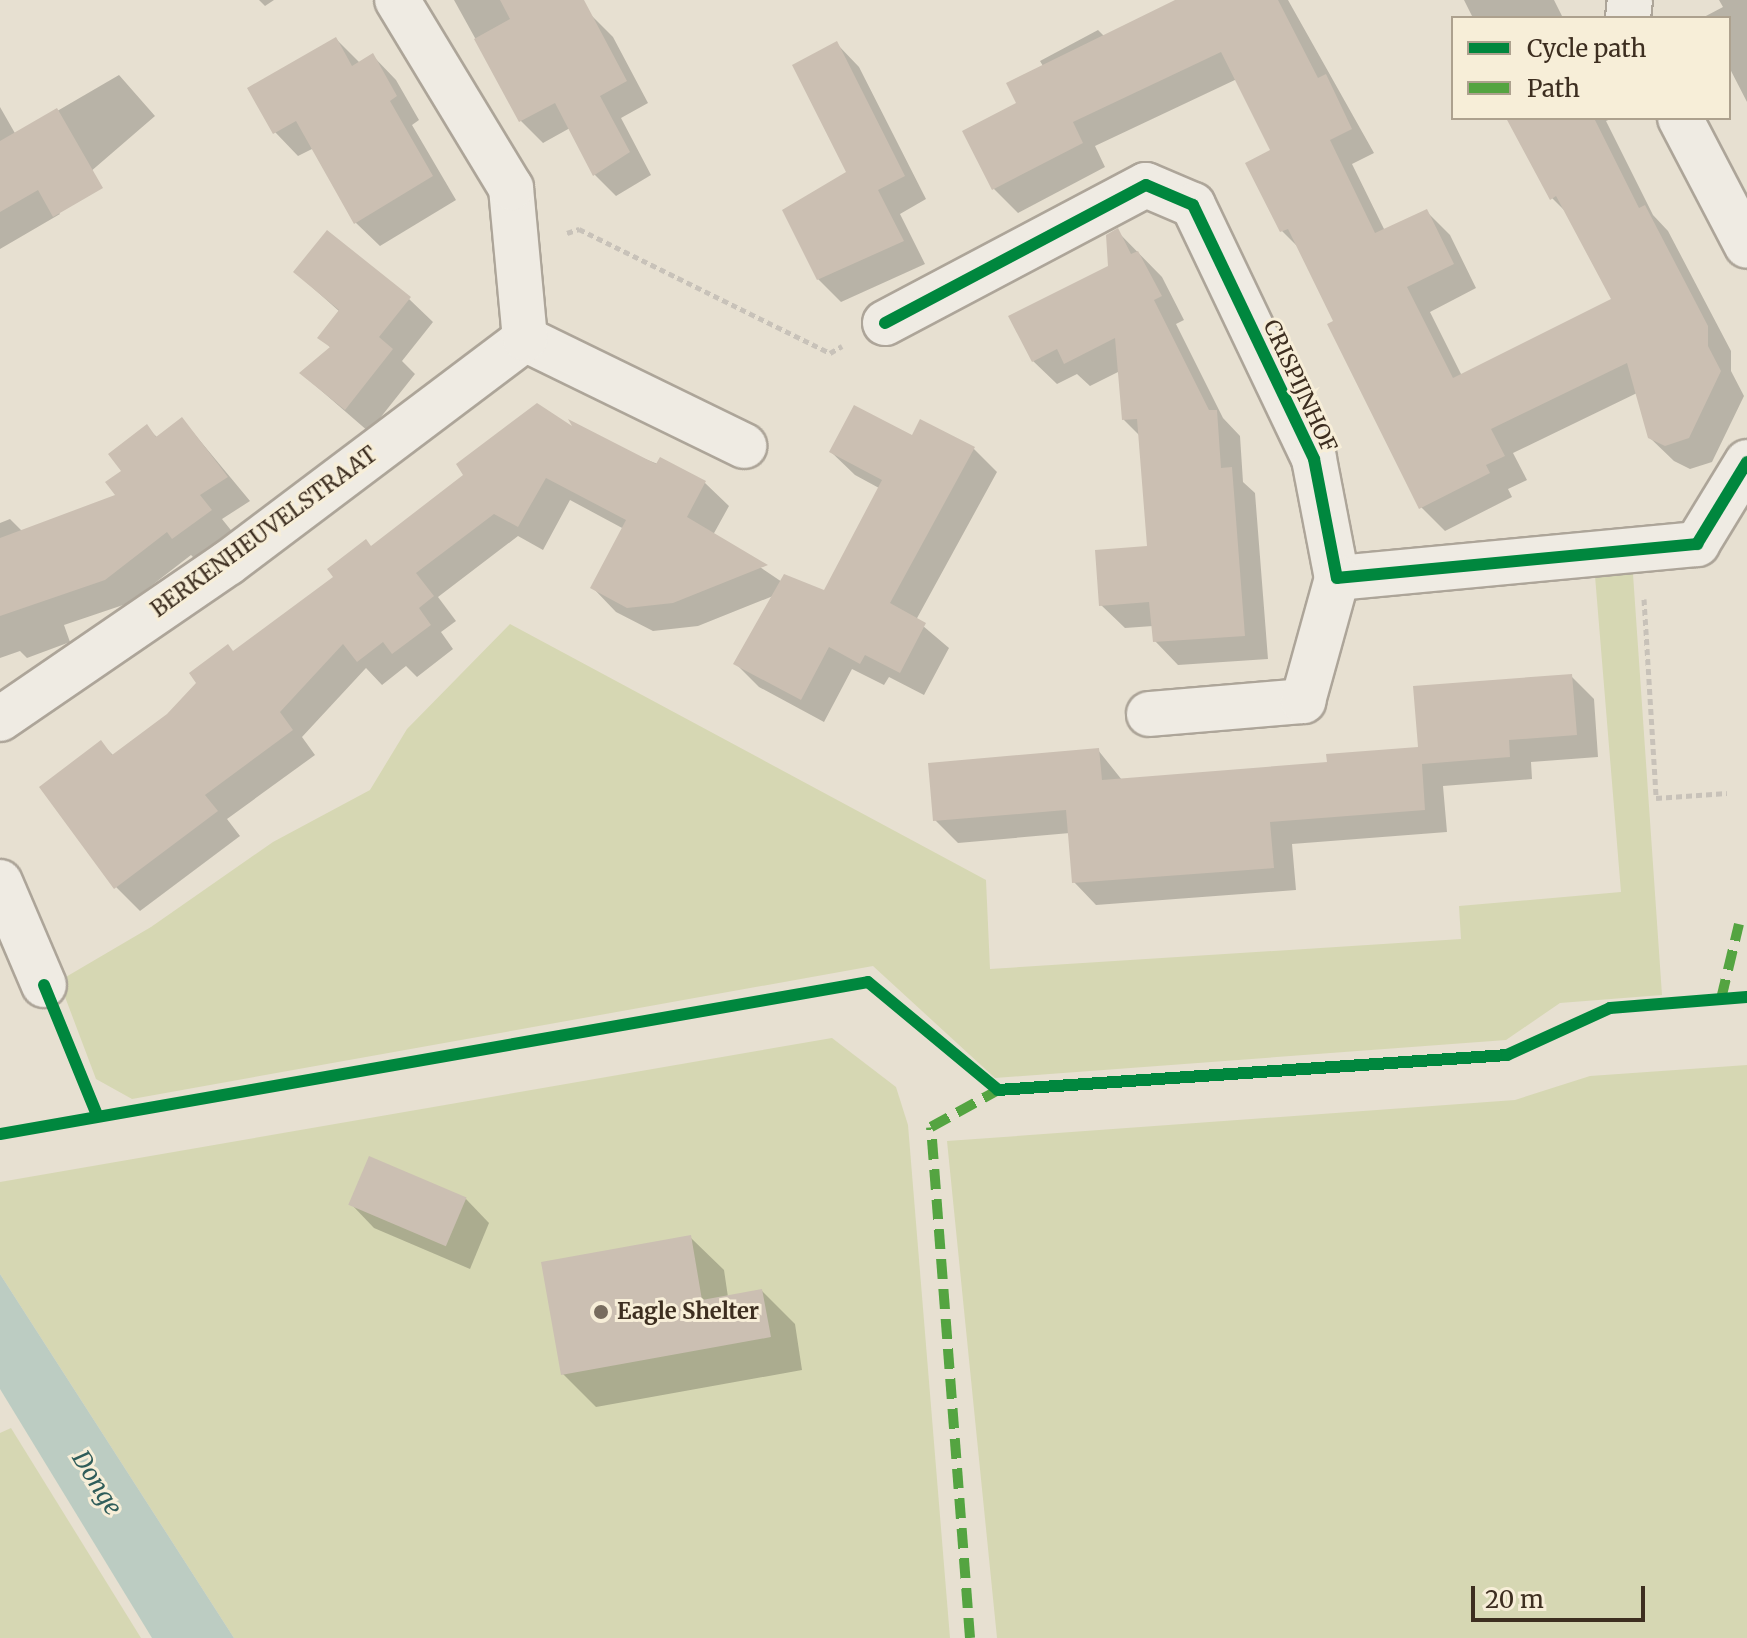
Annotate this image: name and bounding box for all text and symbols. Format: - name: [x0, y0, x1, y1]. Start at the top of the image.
- legend: [1451, 16, 1731, 120]
- text: Cycle path: [1527, 33, 1646, 64]
- text: Path: [1527, 73, 1580, 104]
- street label: CRISPIJNHOF: [1258, 315, 1342, 457]
- street label: BERKENHEUVELSTRAAT: [146, 441, 382, 623]
- place label: Eagle Shelter: [617, 1299, 759, 1325]
- marker: Eagle Shelter: [592, 1303, 610, 1321]
- water label: Donge: [66, 1446, 128, 1520]
- scale bar: [1475, 1570, 1649, 1620]
- text: 20 m: [1485, 1584, 1544, 1615]

